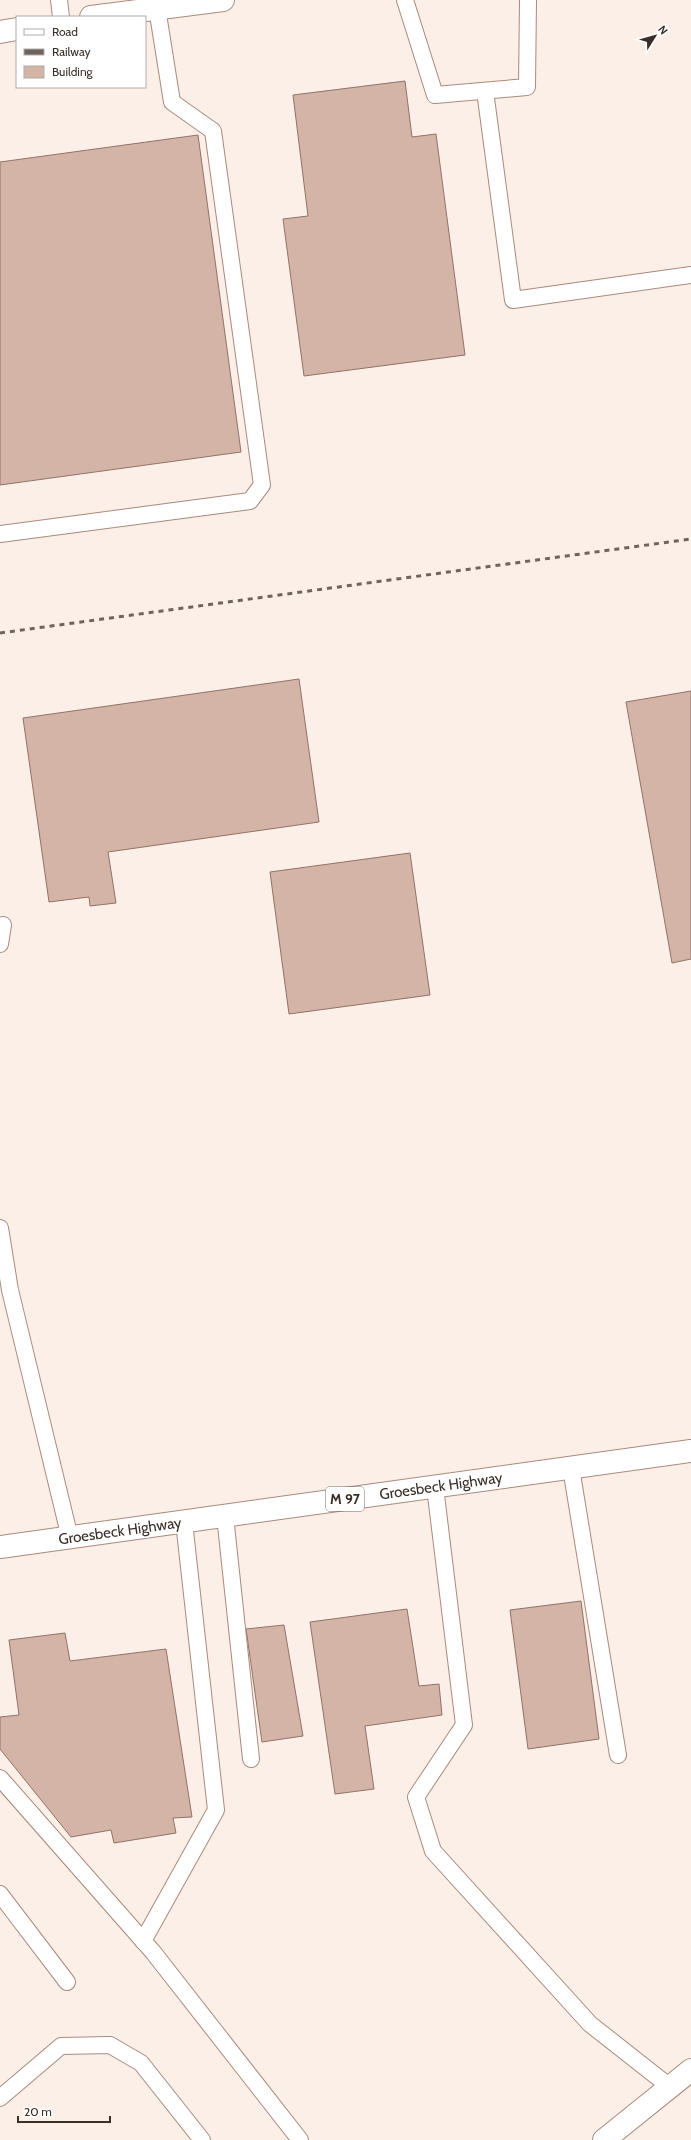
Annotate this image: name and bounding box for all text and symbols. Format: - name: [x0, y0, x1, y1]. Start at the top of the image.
- legend: [16, 16, 146, 88]
- north arrow: [635, 16, 675, 56]
- text: N: [655, 23, 671, 37]
- text: Road: [52, 24, 78, 39]
- text: Railway: [52, 44, 90, 59]
- text: Building: [52, 64, 94, 79]
- street label: Groesbeck Highway: [378, 1468, 504, 1504]
- road number: M 97: [326, 1487, 364, 1511]
- street label: Groesbeck Highway: [57, 1513, 183, 1549]
- scale bar: [18, 2098, 110, 2124]
- text: 20 m: [24, 2104, 52, 2119]

